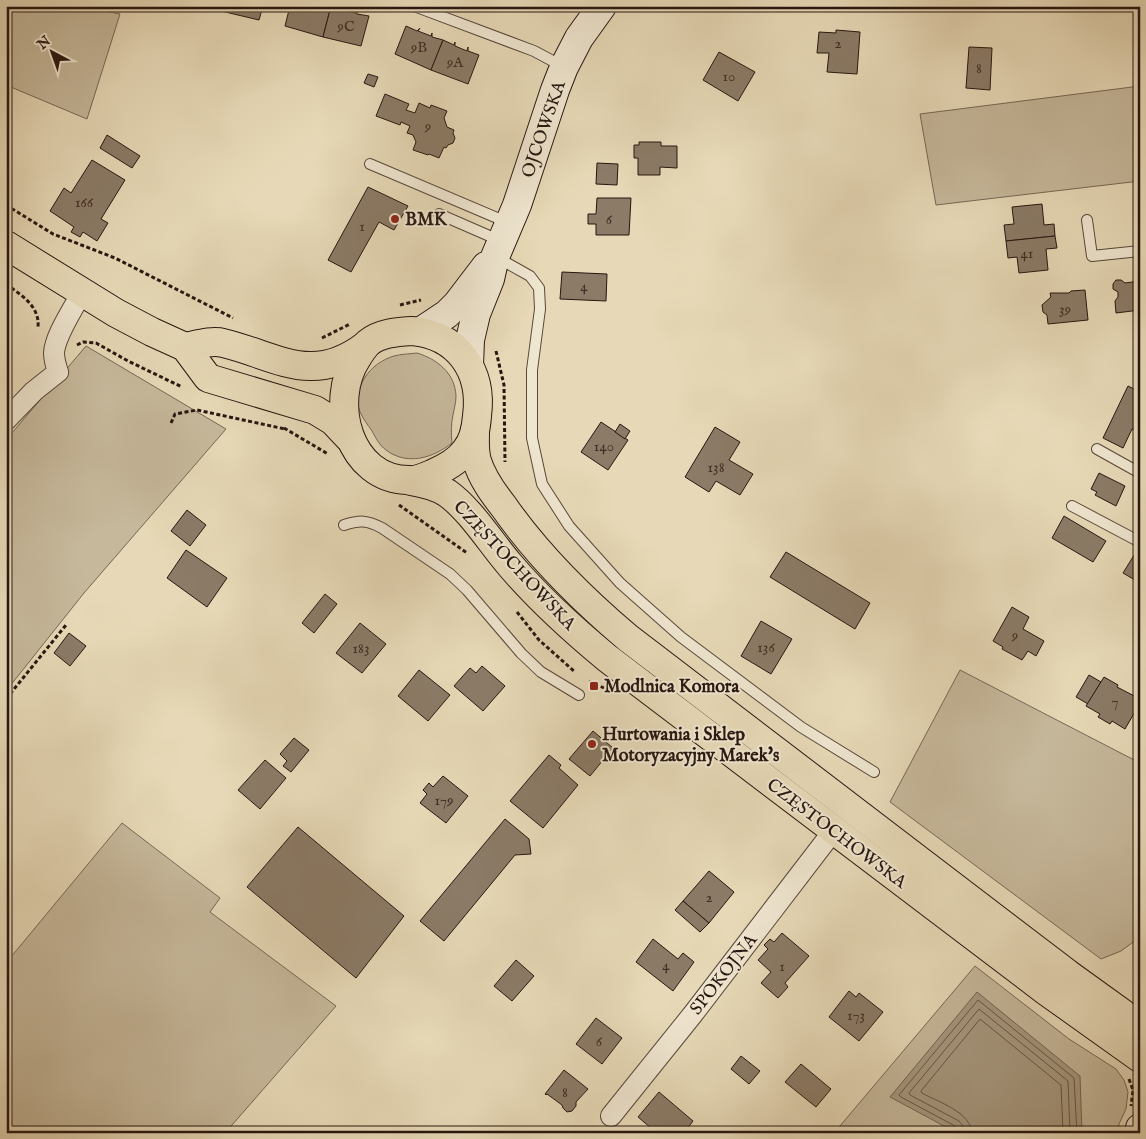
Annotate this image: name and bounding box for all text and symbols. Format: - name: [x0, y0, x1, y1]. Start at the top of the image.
- house number: 9C: [336, 17, 355, 36]
- north arrow: [28, 28, 78, 78]
- text: N: [33, 32, 55, 54]
- house number: 2: [834, 34, 842, 53]
- house number: 9B: [410, 38, 427, 57]
- house number: 9A: [446, 53, 464, 72]
- house number: 8: [976, 59, 982, 78]
- house number: 10: [723, 67, 735, 86]
- street label: OJCOWSKA: [517, 77, 572, 181]
- house number: 9: [424, 117, 431, 136]
- house number: 166: [75, 193, 94, 212]
- place label: BMK: [405, 209, 448, 232]
- house number: 6: [606, 210, 613, 229]
- marker: BMK: [389, 213, 401, 225]
- house number: 1: [359, 217, 365, 236]
- house number: 41: [1021, 244, 1033, 263]
- house number: 4: [580, 277, 588, 296]
- house number: 39: [1059, 300, 1071, 319]
- house number: 140: [594, 437, 614, 456]
- house number: 138: [707, 458, 725, 477]
- street label: CZĘSTOCHOWSKA: [448, 496, 581, 637]
- house number: 9: [1011, 626, 1018, 645]
- house number: 136: [757, 638, 775, 657]
- house number: 183: [352, 639, 370, 658]
- place label: Modlnica Komora: [604, 676, 740, 699]
- marker: Modlnica Komora: [588, 680, 600, 692]
- house number: 7: [1111, 692, 1119, 711]
- place label: Hurtowania i Sklep Motoryzacyjny Marek's: [602, 724, 780, 768]
- marker: Hurtowania i Sklep Motoryzacyjny Marek's: [586, 738, 598, 750]
- street label: CZĘSTOCHOWSKA: [761, 774, 911, 895]
- house number: 179: [434, 791, 454, 810]
- house number: 2: [705, 888, 713, 907]
- street label: SPOKOJNA: [685, 929, 763, 1020]
- house number: 4: [662, 956, 670, 975]
- house number: 1: [779, 957, 785, 976]
- house number: 173: [847, 1006, 865, 1025]
- house number: 6: [596, 1032, 603, 1051]
- house number: 8: [562, 1083, 568, 1102]

